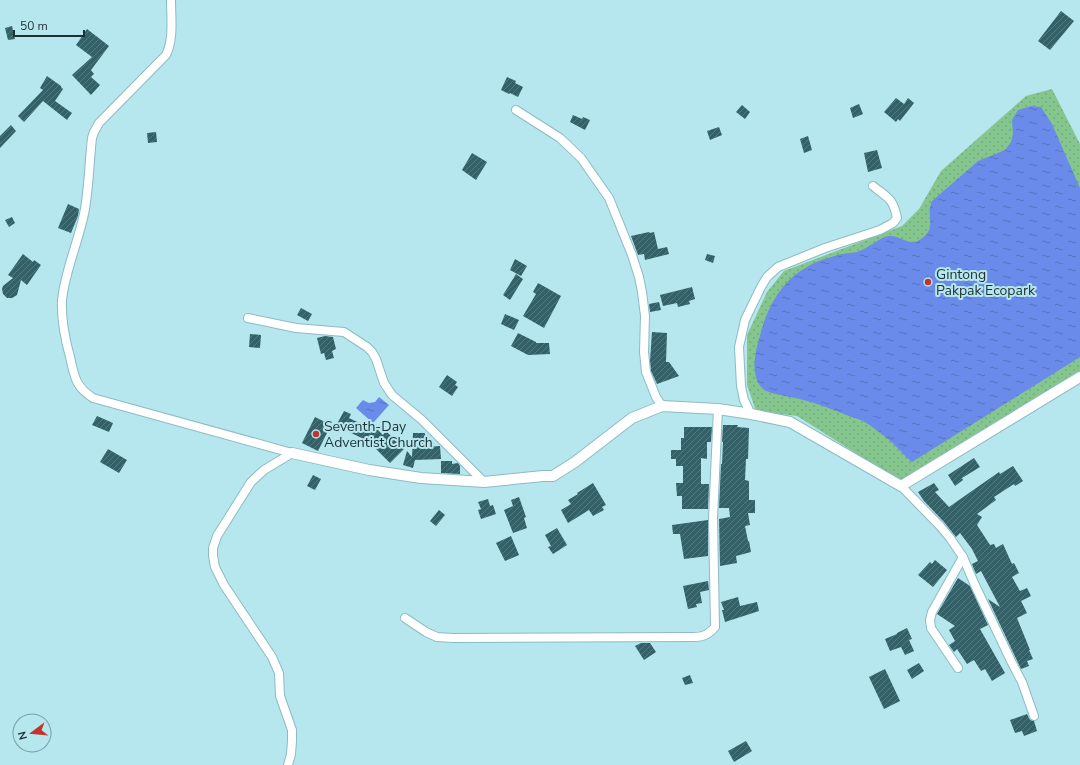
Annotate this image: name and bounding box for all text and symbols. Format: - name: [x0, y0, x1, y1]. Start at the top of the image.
- scale bar: [14, 12, 84, 38]
- text: 50 m: [20, 18, 48, 34]
- place label: Gintong Pakpak Ecopark: [936, 265, 1036, 300]
- marker: Gintong Pakpak Ecopark: [923, 277, 933, 287]
- place label: Seventh-Day Adventist Church: [324, 417, 433, 452]
- marker: Seventh-Day Adventist Church: [311, 429, 321, 439]
- north arrow: [12, 713, 52, 753]
- text: N: [15, 730, 31, 742]

